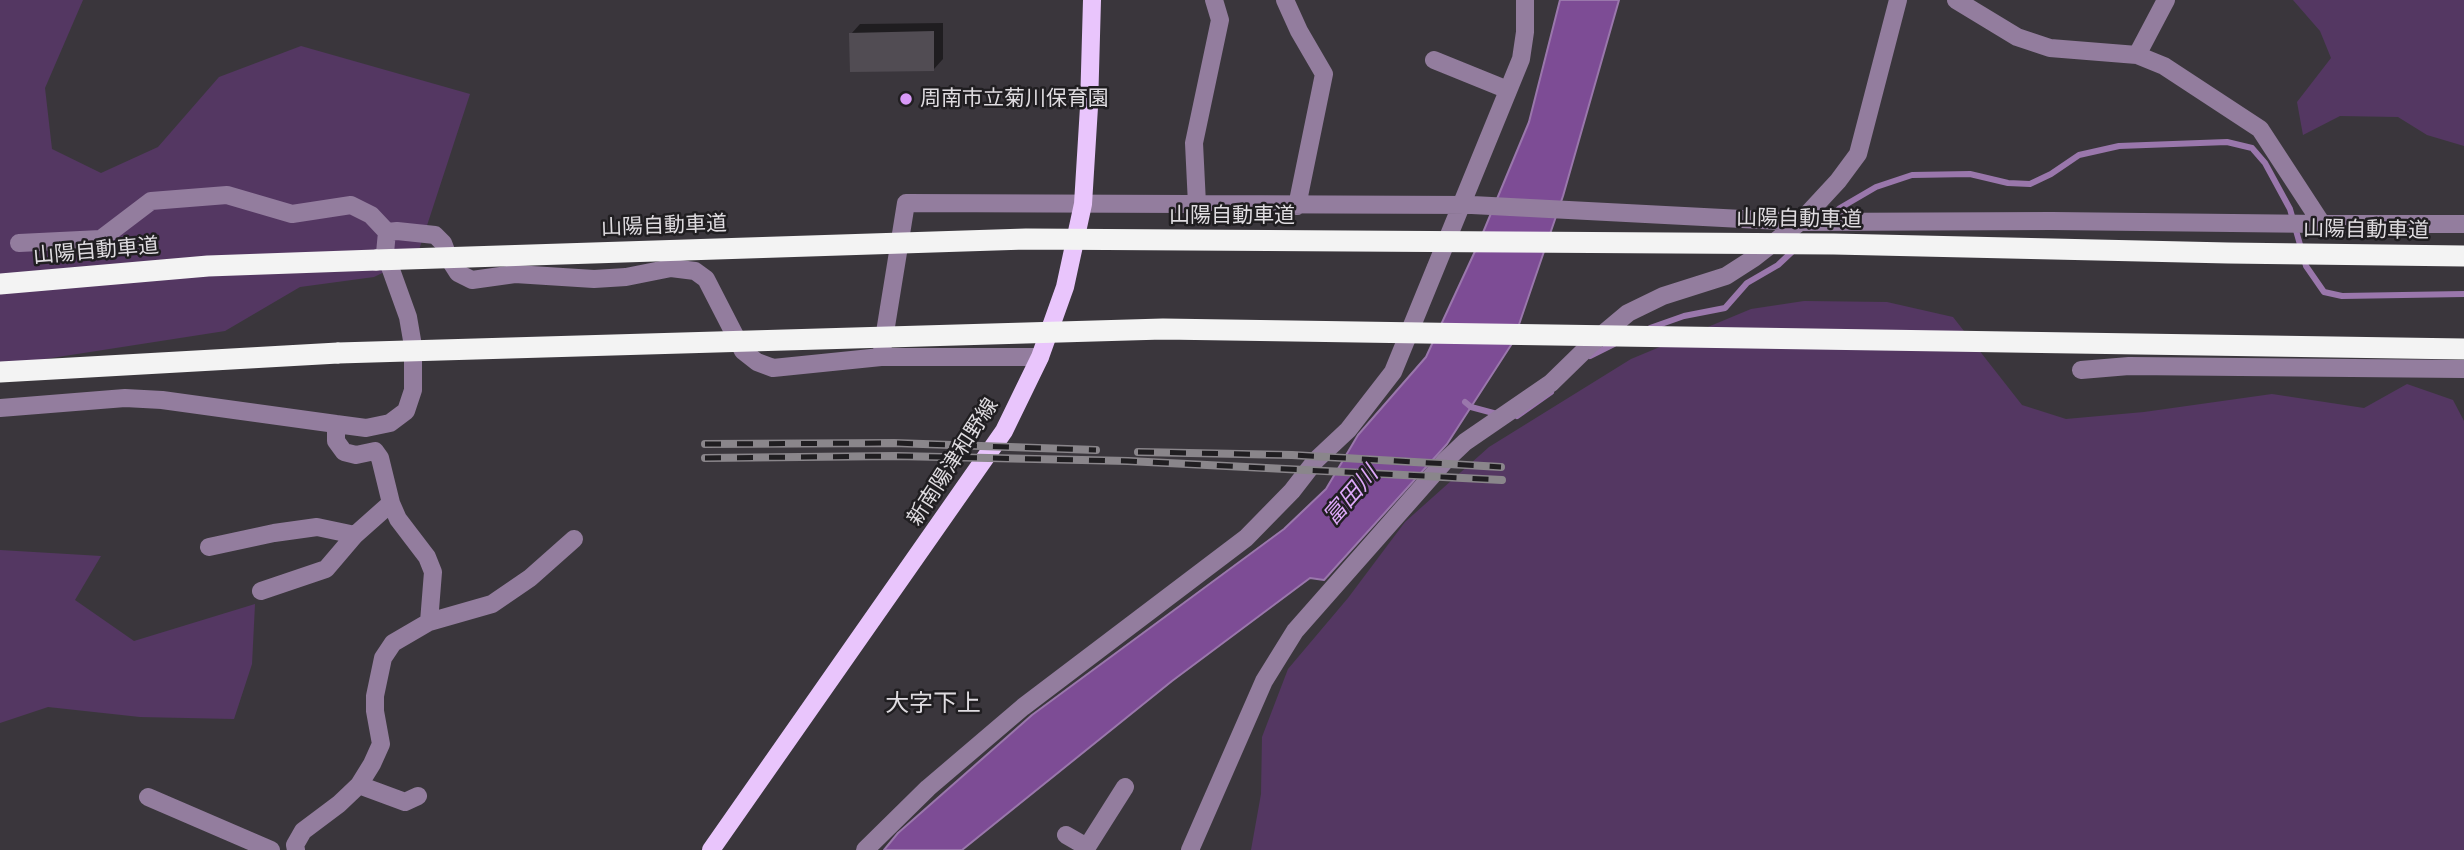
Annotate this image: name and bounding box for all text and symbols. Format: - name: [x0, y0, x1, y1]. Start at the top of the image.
- place label: 周南市立菊川保育園: [920, 86, 1109, 112]
- marker: 周南市立菊川保育園: [898, 91, 914, 107]
- street label: 山陽自動車道: [1169, 203, 1295, 229]
- street label: 山陽自動車道: [1736, 205, 1862, 233]
- street label: 山陽自動車道: [601, 211, 727, 241]
- street label: 山陽自動車道: [2303, 216, 2429, 244]
- street label: 山陽自動車道: [32, 233, 160, 269]
- street label: 新南陽津和野線: [902, 393, 1004, 531]
- water label: 富田川: [1318, 461, 1384, 531]
- district label: 大字下上: [885, 690, 981, 718]

